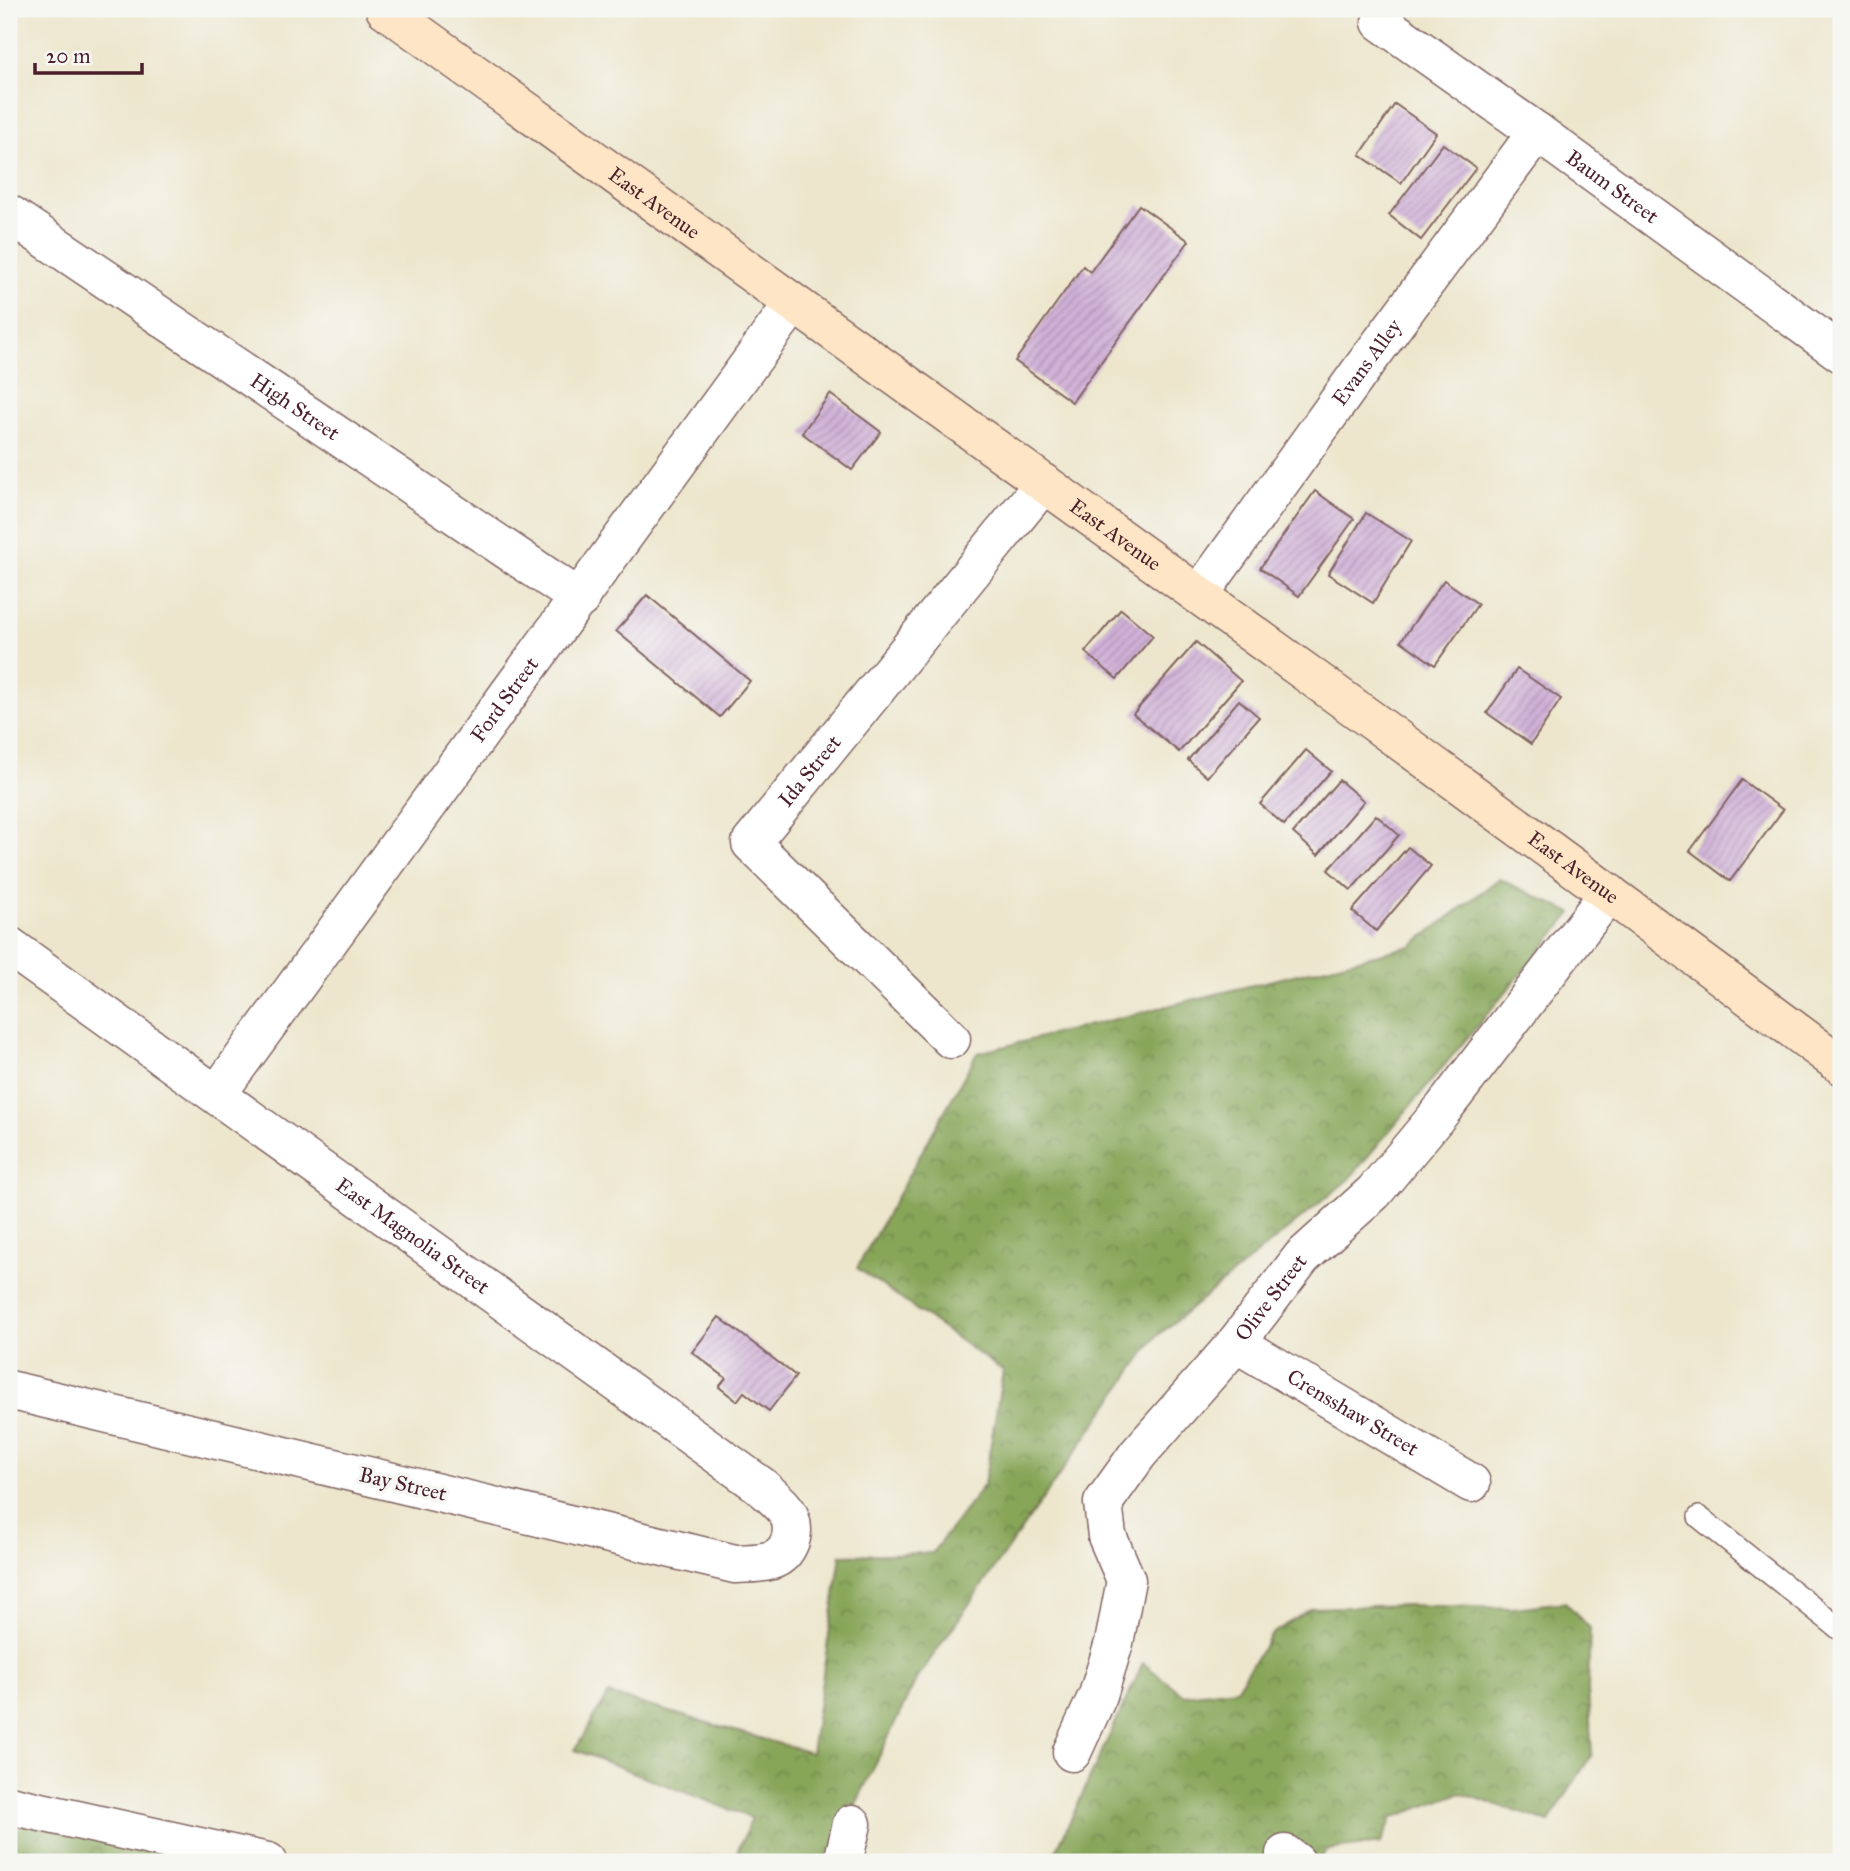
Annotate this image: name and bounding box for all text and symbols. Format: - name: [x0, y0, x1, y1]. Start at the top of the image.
- scale bar: [35, 32, 142, 76]
- text: 20 m: [46, 43, 91, 69]
- street label: Baum Street: [1561, 144, 1664, 229]
- street label: East Avenue: [603, 161, 705, 245]
- street label: Evans Alley: [1327, 313, 1408, 411]
- street label: High Street: [245, 368, 345, 447]
- street label: East Avenue: [1065, 493, 1166, 577]
- street label: Ford Street: [465, 652, 545, 747]
- street label: Ida Street: [773, 729, 847, 812]
- street label: East Avenue: [1523, 825, 1624, 910]
- street label: East Magnolia Street: [331, 1172, 495, 1300]
- street label: Olive Street: [1229, 1248, 1313, 1346]
- street label: Crensshaw Street: [1282, 1363, 1424, 1462]
- street label: Bay Street: [357, 1461, 450, 1507]

